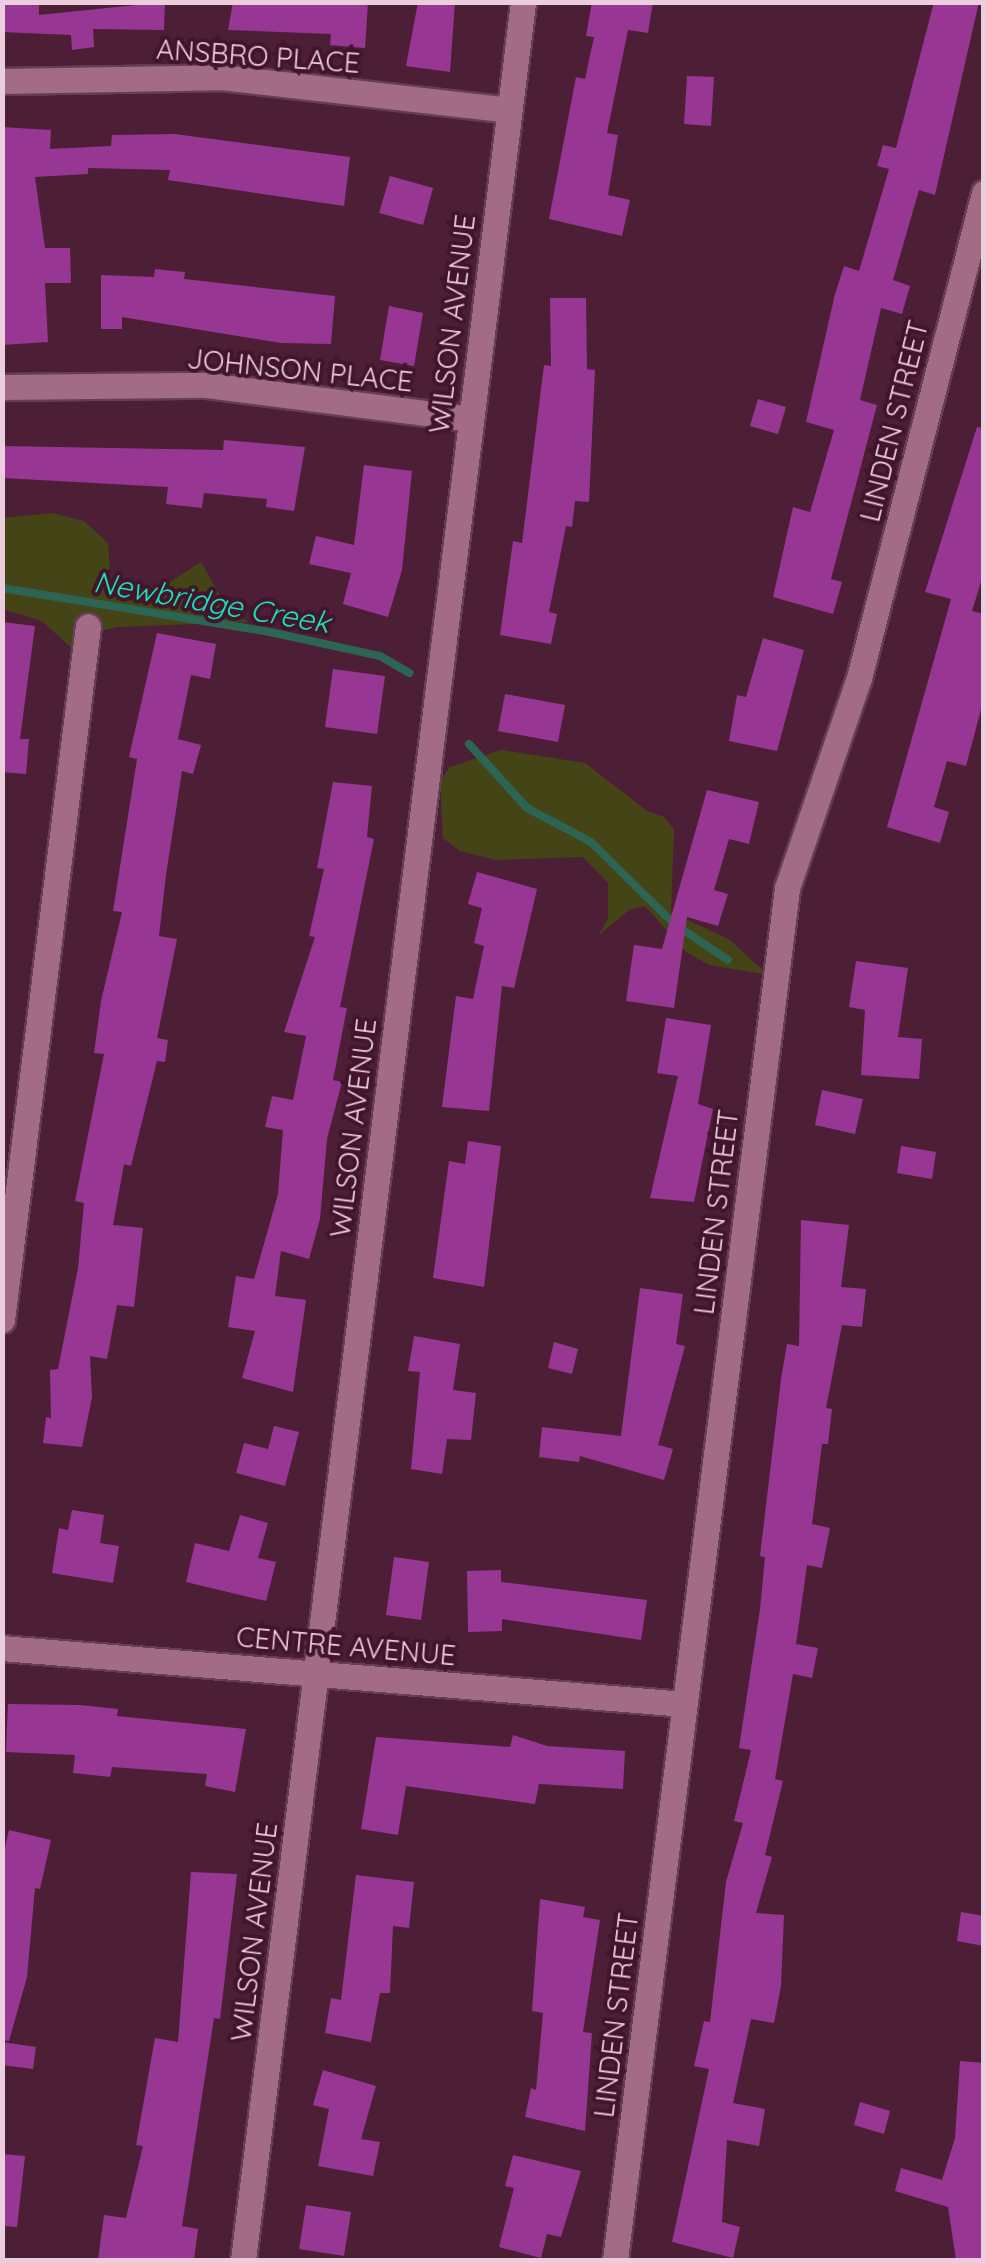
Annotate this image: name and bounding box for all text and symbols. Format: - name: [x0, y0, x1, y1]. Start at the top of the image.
- street label: ANSBRO PLACE: [155, 32, 361, 80]
- street label: WILSON AVENUE: [422, 213, 482, 435]
- street label: LINDEN STREET: [853, 317, 935, 525]
- street label: JOHNSON PLACE: [185, 341, 415, 399]
- water label: Newbridge Creek: [91, 563, 333, 641]
- street label: WILSON AVENUE: [323, 1017, 383, 1239]
- street label: LINDEN STREET: [687, 1107, 745, 1317]
- street label: CENTRE AVENUE: [235, 1620, 457, 1672]
- street label: WILSON AVENUE: [224, 1821, 284, 2043]
- street label: LINDEN STREET: [587, 1910, 645, 2120]

